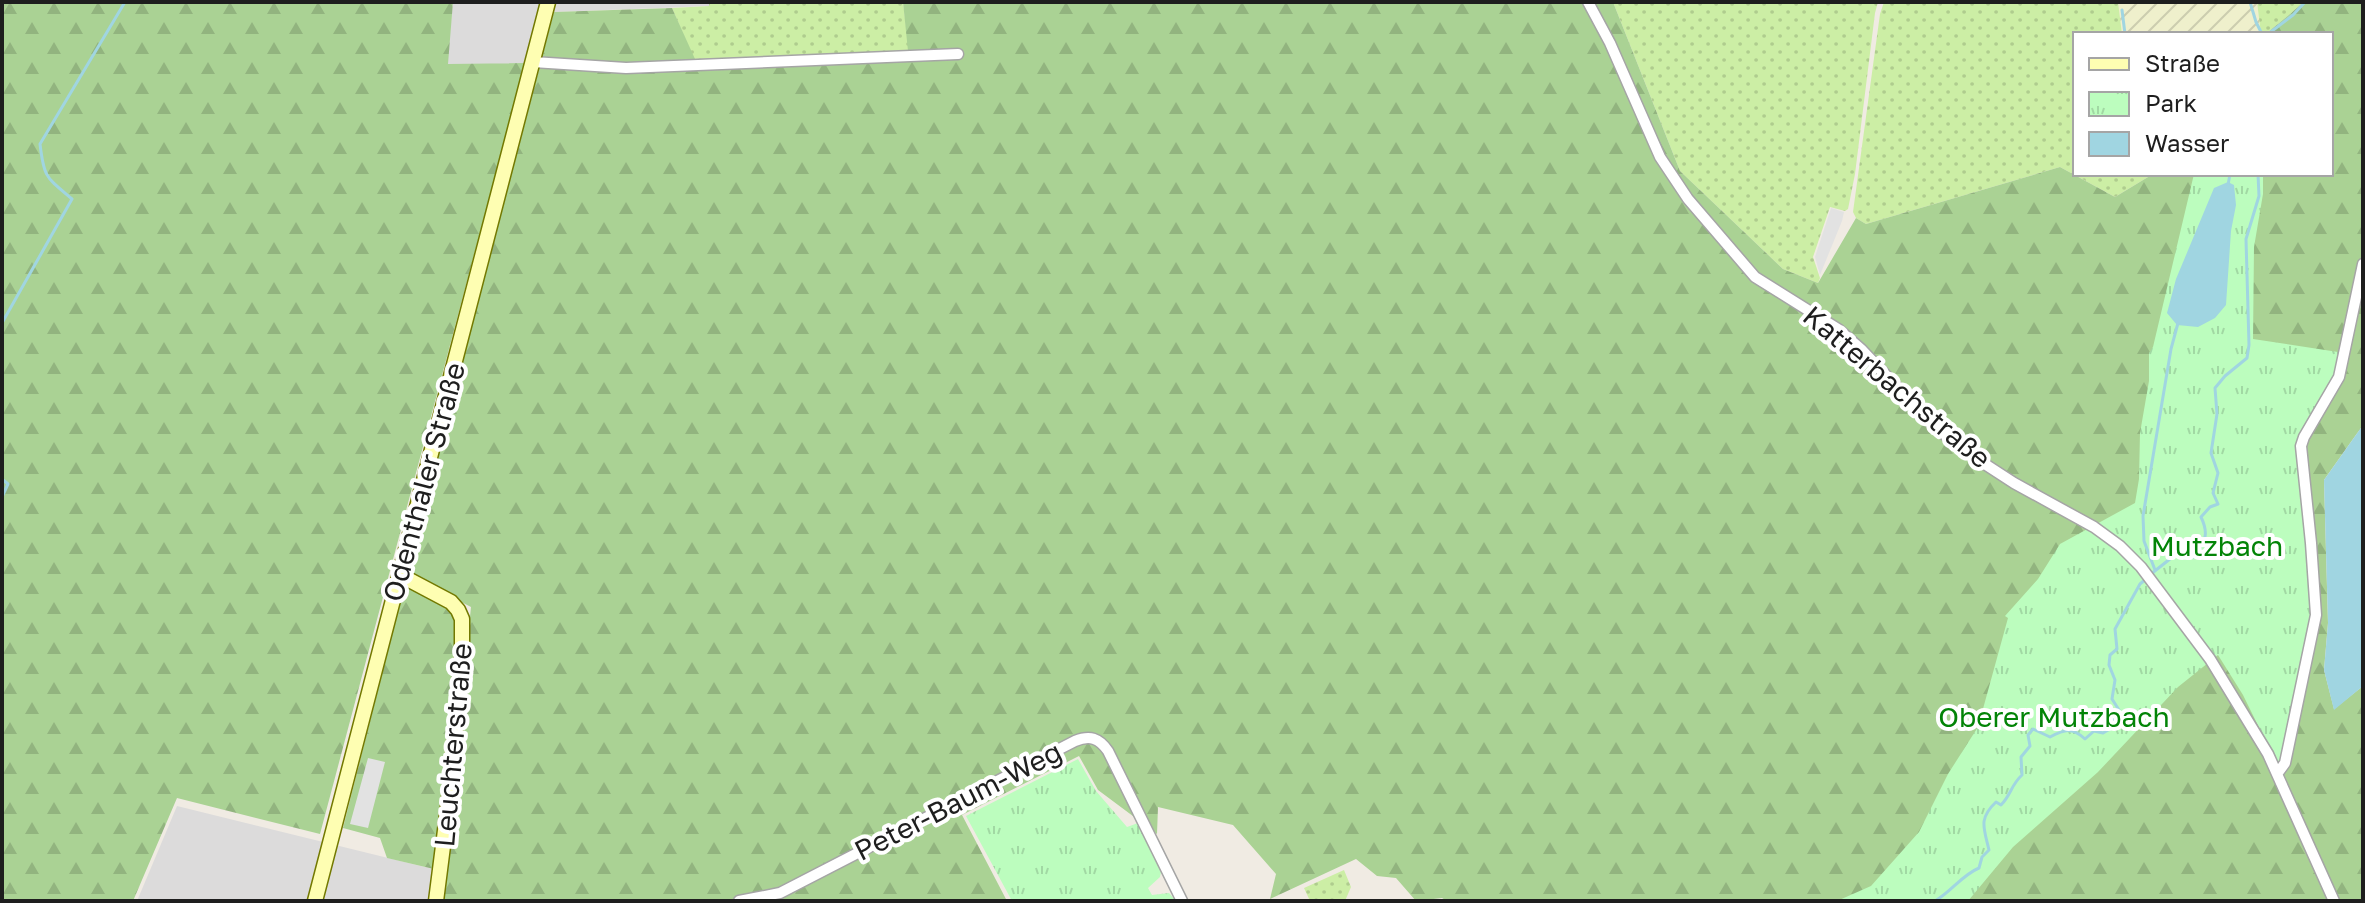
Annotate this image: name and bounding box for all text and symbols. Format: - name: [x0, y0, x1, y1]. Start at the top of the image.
- legend: [2073, 32, 2333, 176]
- text: Straße: [2145, 48, 2220, 77]
- text: Park: [2145, 88, 2197, 117]
- text: Wasser: [2145, 128, 2229, 157]
- street label: Katterbachstraße: [1797, 299, 1998, 475]
- street label: Odenthaler Straße: [376, 359, 471, 605]
- park label: Mutzbach: [2151, 529, 2283, 562]
- street label: Leuchterstraße: [427, 642, 478, 848]
- park label: Oberer Mutzbach: [1938, 700, 2170, 733]
- street label: Peter-Baum-Weg: [849, 734, 1067, 867]

